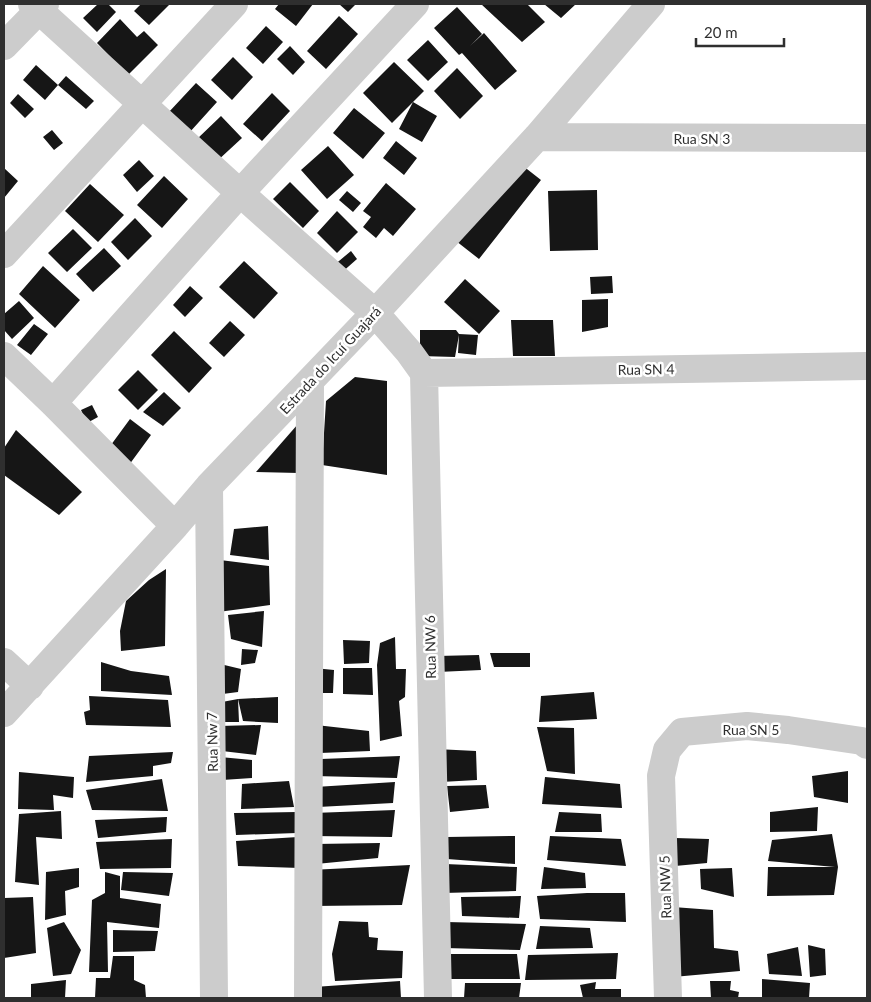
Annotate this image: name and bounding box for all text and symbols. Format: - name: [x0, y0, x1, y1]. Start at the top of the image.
- scale bar: [696, 15, 784, 47]
- text: 20 m: [704, 23, 738, 41]
- street label: Rua SN 3: [674, 130, 730, 147]
- street label: Estrada do Icuí Guajará: [276, 303, 384, 417]
- street label: Rua SN 4: [617, 360, 675, 378]
- street label: Rua NW 6: [421, 615, 439, 679]
- street label: Rua Nw 7: [203, 712, 221, 772]
- street label: Rua SN 5: [723, 721, 779, 738]
- street label: Rua NW 5: [655, 855, 675, 919]

